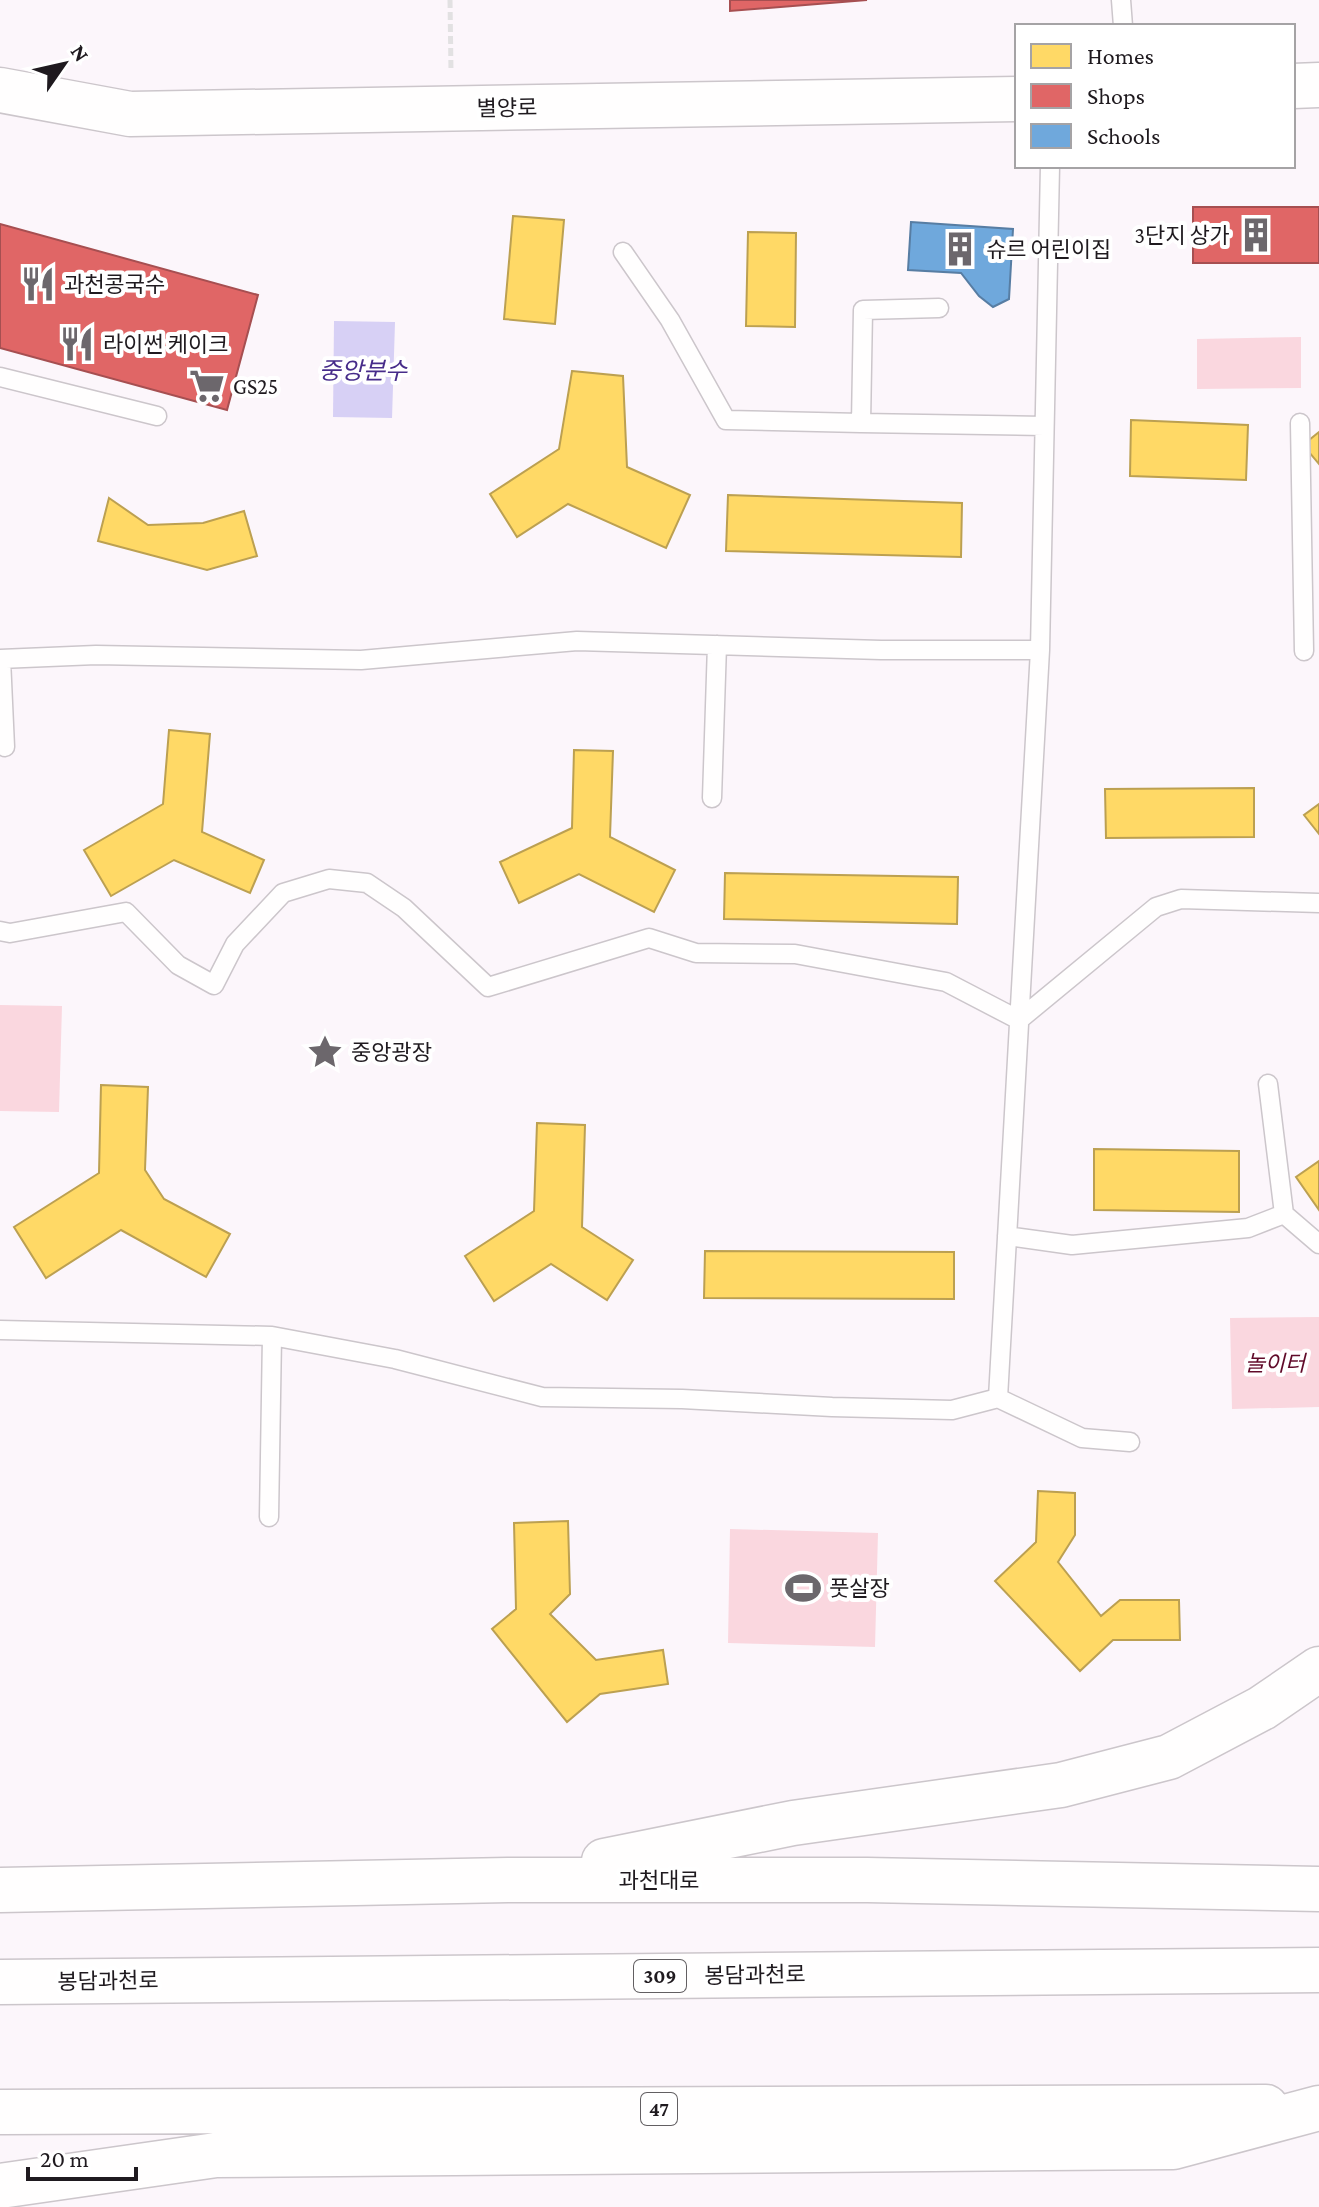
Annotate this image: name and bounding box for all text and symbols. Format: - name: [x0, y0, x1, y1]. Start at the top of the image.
- north arrow: [24, 24, 104, 104]
- legend: [1015, 24, 1295, 168]
- text: N: [66, 40, 95, 66]
- text: Homes: [1087, 42, 1154, 69]
- text: Shops: [1087, 82, 1145, 109]
- street label: 별양로: [476, 95, 538, 121]
- text: Schools: [1087, 122, 1161, 149]
- building icon: 3단지 상가: [1237, 216, 1275, 254]
- place label: 3단지 상가: [1134, 223, 1230, 248]
- building icon: 슈르 어린이집: [941, 230, 979, 268]
- place label: 슈르 어린이집: [986, 237, 1112, 262]
- restaurant icon: 과천콩국수: [19, 265, 57, 303]
- place label: 과천콩국수: [64, 272, 165, 297]
- restaurant icon: 라이썬 케이크: [58, 325, 96, 363]
- place label: 라이썬 케이크: [103, 332, 229, 357]
- water label: 중앙분수: [319, 357, 408, 384]
- supermarket icon: GS25: [188, 367, 226, 405]
- place label: GS25: [233, 374, 278, 399]
- place icon: 중앙광장: [306, 1033, 344, 1071]
- place label: 중앙광장: [351, 1040, 432, 1065]
- park label: 놀이터: [1245, 1351, 1308, 1376]
- sports icon: 풋살장: [784, 1569, 822, 1607]
- place label: 풋살장: [829, 1576, 890, 1601]
- street label: 과천대로: [619, 1868, 699, 1893]
- road number: 309: [634, 1960, 686, 1992]
- street label: 봉담과천로: [704, 1962, 806, 1988]
- street label: 봉담과천로: [57, 1968, 159, 1994]
- road number: 47: [641, 2093, 677, 2125]
- scale bar: [28, 2131, 136, 2181]
- text: 20 m: [40, 2145, 89, 2172]

